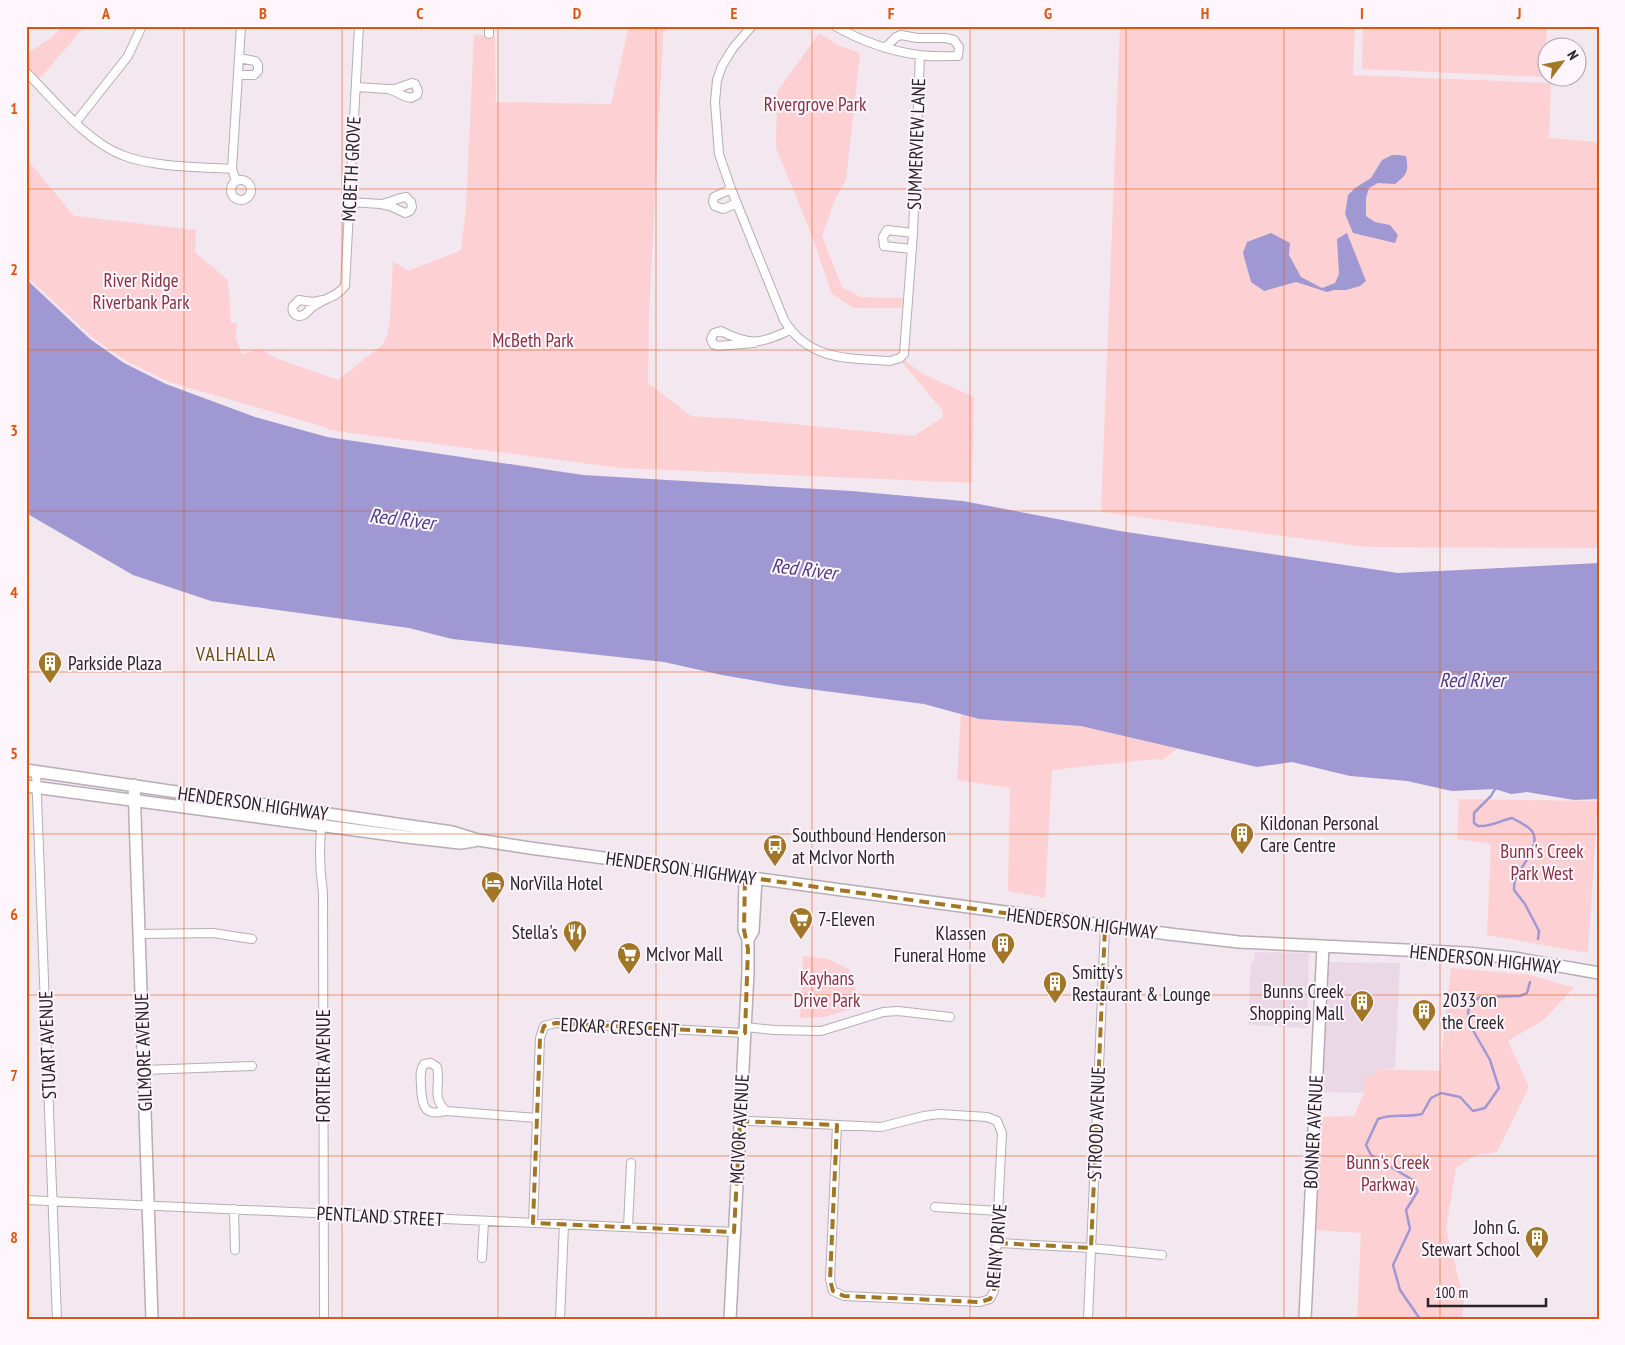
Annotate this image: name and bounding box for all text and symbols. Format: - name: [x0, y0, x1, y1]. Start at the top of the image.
- text: A: [101, 3, 111, 23]
- text: B: [259, 3, 267, 23]
- text: C: [416, 3, 424, 23]
- text: D: [573, 3, 582, 23]
- text: E: [731, 3, 738, 23]
- text: F: [888, 3, 895, 23]
- text: G: [1044, 3, 1052, 23]
- text: H: [1201, 3, 1209, 23]
- text: I: [1360, 3, 1364, 23]
- text: J: [1516, 3, 1521, 23]
- north arrow: [1538, 38, 1588, 88]
- text: N: [1563, 47, 1583, 63]
- street label: SUMMERVIEW LANE: [902, 78, 930, 210]
- park label: Rivergrove Park: [764, 92, 867, 116]
- text: 1: [10, 98, 18, 118]
- street label: MCBETH GROVE: [336, 116, 366, 222]
- text: 2: [10, 259, 18, 279]
- park label: River Ridge Riverbank Park: [92, 268, 190, 314]
- park label: McBeth Park: [492, 328, 574, 352]
- text: 3: [10, 420, 18, 440]
- water label: Red River: [368, 502, 439, 536]
- water label: Red River: [770, 552, 841, 586]
- text: 4: [10, 582, 18, 602]
- district label: VALHALLA: [195, 641, 276, 667]
- building icon: Parkside Plaza: [37, 650, 63, 684]
- place label: Parkside Plaza: [68, 651, 162, 675]
- water label: Red River: [1439, 667, 1507, 693]
- text: 5: [10, 743, 18, 763]
- street label: HENDERSON HIGHWAY: [176, 781, 330, 825]
- place label: Kildonan Personal Care Centre: [1260, 811, 1379, 857]
- building icon: Kildonan Personal Care Centre: [1229, 821, 1255, 855]
- place label: Southbound Henderson at McIvor North: [792, 823, 946, 869]
- bus stop icon: Southbound Henderson at McIvor North: [762, 833, 788, 867]
- park label: Bunn's Creek Park West: [1500, 839, 1584, 885]
- street label: HENDERSON HIGHWAY: [604, 846, 758, 890]
- hotel icon: NorVilla Hotel: [480, 870, 506, 904]
- place label: NorVilla Hotel: [510, 871, 603, 895]
- street label: HENDERSON HIGHWAY: [1005, 902, 1159, 944]
- text: 6: [10, 904, 18, 924]
- supermarket icon: 7-Eleven: [788, 906, 814, 940]
- place label: 7-Eleven: [818, 907, 875, 931]
- restaurant icon: Stella's: [562, 919, 588, 953]
- place label: Stella's: [512, 920, 558, 944]
- place label: Klassen Funeral Home: [894, 921, 986, 967]
- building icon: Klassen Funeral Home: [990, 931, 1016, 965]
- street label: HENDERSON HIGHWAY: [1408, 939, 1562, 979]
- supermarket icon: McIvor Mall: [616, 941, 642, 975]
- place label: McIvor Mall: [646, 942, 723, 966]
- place label: Smitty's Restaurant & Lounge: [1072, 960, 1211, 1006]
- park label: Kayhans Drive Park: [794, 966, 861, 1012]
- building icon: Smitty's Restaurant & Lounge: [1042, 970, 1068, 1004]
- place label: Bunns Creek Shopping Mall: [1250, 979, 1345, 1025]
- place label: 2033 on the Creek: [1442, 988, 1505, 1034]
- building icon: Bunns Creek Shopping Mall: [1349, 989, 1375, 1023]
- street label: STUART AVENUE: [33, 990, 61, 1100]
- street label: GILMORE AVENUE: [129, 992, 157, 1112]
- building icon: 2033 on the Creek: [1411, 998, 1437, 1032]
- street label: FORTIER AVENUE: [311, 1009, 335, 1123]
- street label: EDKAR CRESCENT: [560, 1012, 680, 1042]
- text: 7: [10, 1065, 18, 1085]
- street label: STROOD AVENUE: [1082, 1066, 1110, 1180]
- street label: MCIVOR AVENUE: [724, 1073, 754, 1185]
- street label: BONNER AVENUE: [1298, 1074, 1328, 1190]
- park label: Bunn's Creek Parkway: [1346, 1150, 1430, 1196]
- street label: PENTLAND STREET: [316, 1201, 445, 1231]
- street label: REINY DRIVE: [980, 1203, 1012, 1289]
- place label: John G. Stewart School: [1421, 1215, 1521, 1261]
- building icon: John G. Stewart School: [1524, 1225, 1550, 1259]
- text: 8: [10, 1227, 18, 1247]
- scale bar: [1428, 1275, 1545, 1307]
- text: 100 m: [1435, 1283, 1468, 1302]

